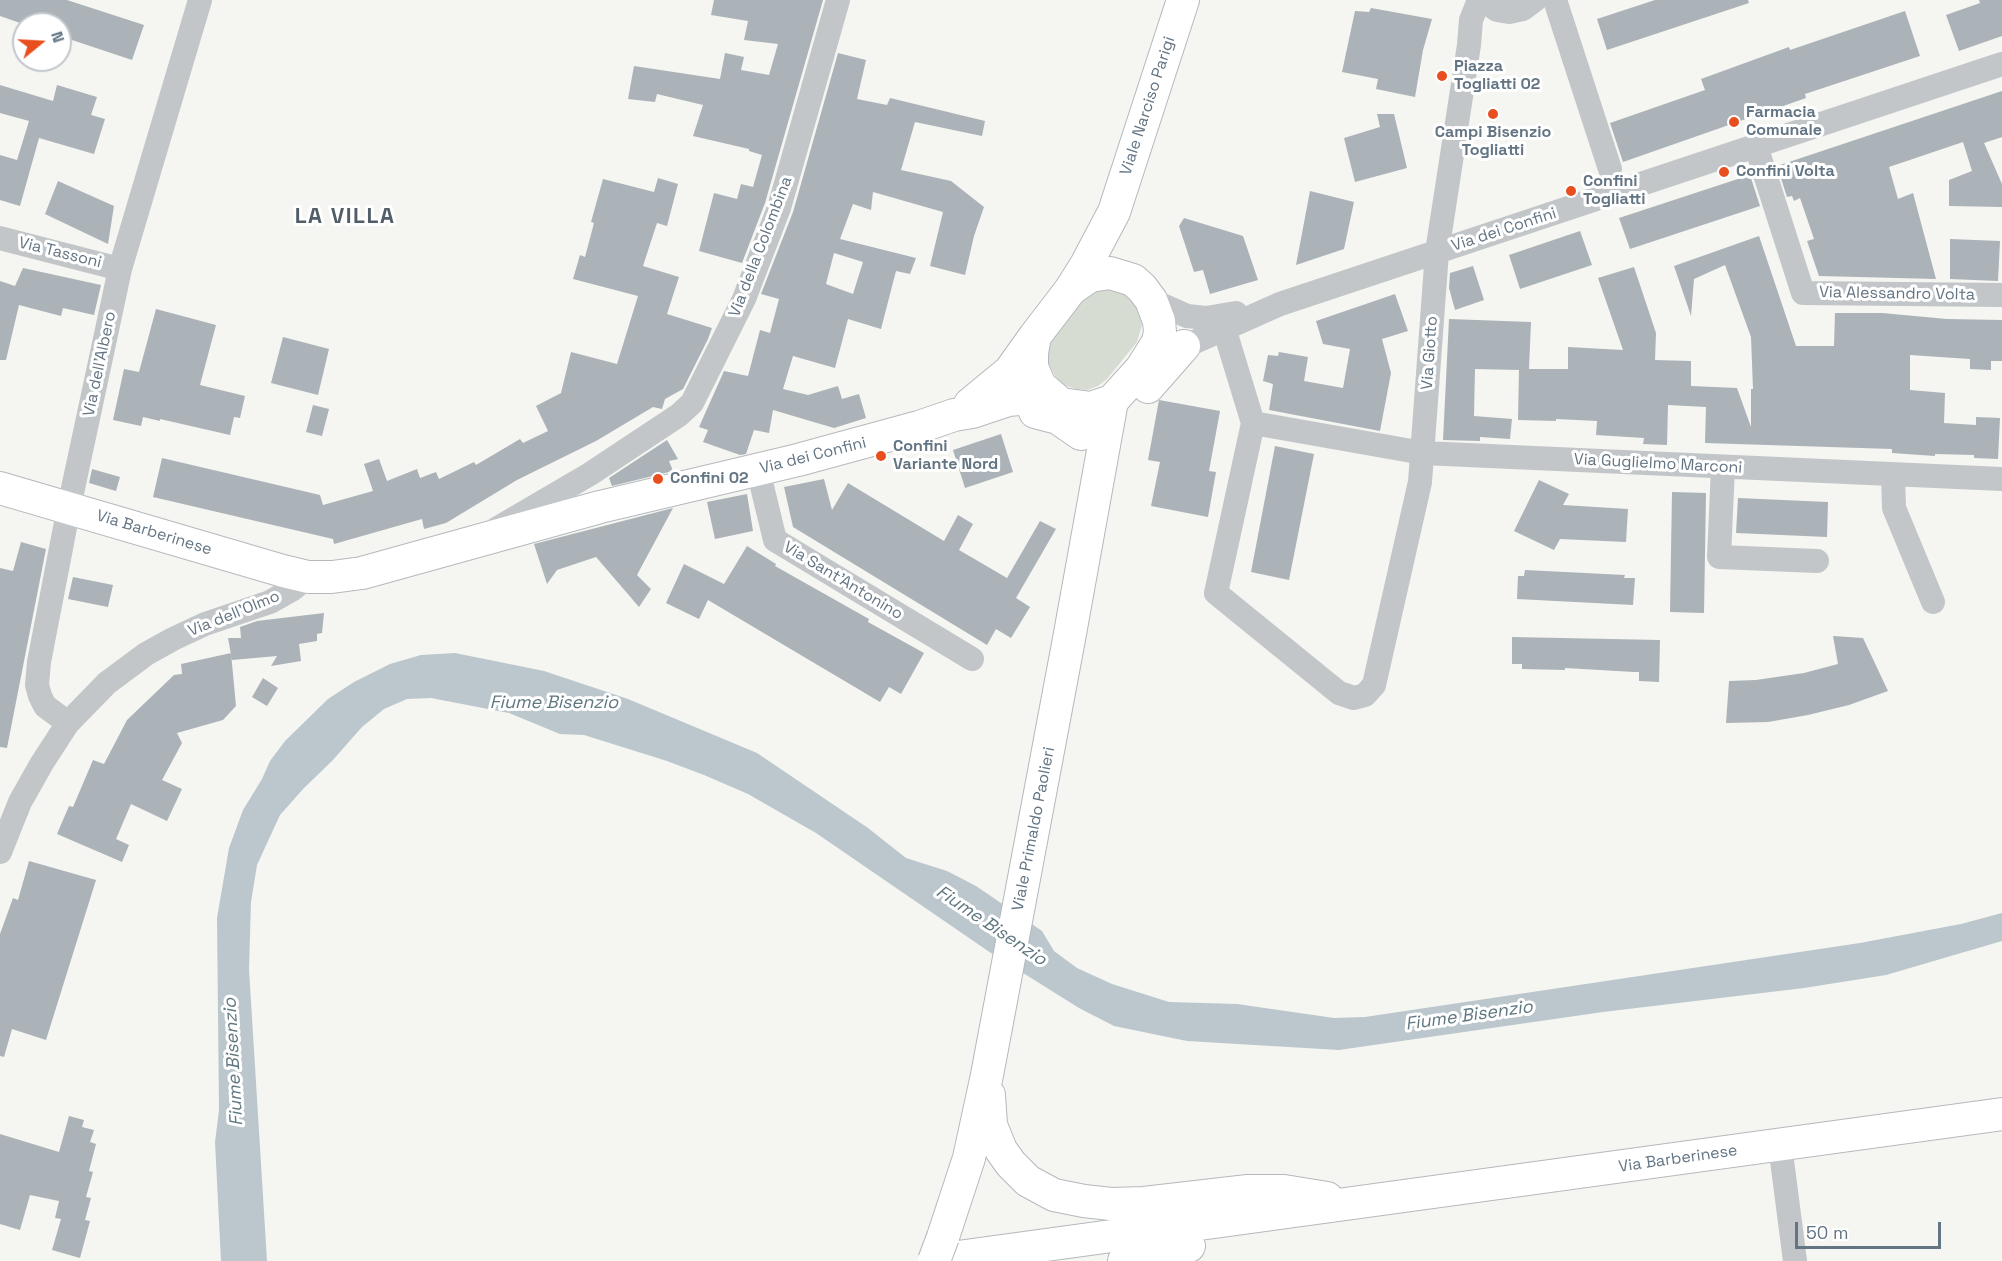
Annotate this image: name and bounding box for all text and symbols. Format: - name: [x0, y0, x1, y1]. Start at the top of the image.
- north arrow: [12, 12, 72, 72]
- text: N: [46, 29, 69, 45]
- street label: Viale Narciso Parigi: [1116, 34, 1180, 178]
- place label: Piazza Togliatti 02: [1454, 57, 1540, 95]
- marker: Piazza Togliatti 02: [1435, 69, 1449, 83]
- place label: Farmacia Comunale: [1746, 103, 1822, 141]
- marker: Campi Bisenzio Togliatti: [1486, 107, 1500, 121]
- marker: Farmacia Comunale: [1727, 115, 1741, 129]
- place label: Campi Bisenzio Togliatti: [1435, 123, 1551, 161]
- place label: Confini Volta: [1736, 162, 1835, 182]
- marker: Confini Volta: [1717, 165, 1731, 179]
- place label: Confini Togliatti: [1583, 172, 1645, 210]
- street label: Via della Colombina: [725, 174, 797, 320]
- marker: Confini Togliatti: [1564, 184, 1578, 198]
- district label: LA VILLA: [295, 204, 395, 230]
- street label: Via dei Confini: [1449, 204, 1559, 256]
- street label: Via Tassoni: [17, 233, 103, 273]
- street label: Via Alessandro Volta: [1819, 283, 1975, 305]
- street label: Via dell'Albero: [80, 310, 120, 418]
- street label: Via Giotto: [1418, 315, 1442, 391]
- street label: Via dei Confini: [758, 433, 868, 479]
- place label: Confini Variante Nord: [893, 437, 998, 475]
- marker: Confini Variante Nord: [874, 449, 888, 463]
- street label: Via Guglielmo Marconi: [1573, 450, 1743, 478]
- place label: Confini 02: [670, 469, 749, 489]
- marker: Confini 02: [651, 472, 665, 486]
- street label: Via Barberinese: [94, 506, 214, 560]
- street label: Via Sant'Antonino: [780, 538, 906, 624]
- street label: Via dell'Olmo: [185, 587, 283, 641]
- water label: Fiume Bisenzio: [490, 692, 618, 714]
- street label: Viale Primaldo Paolieri: [1009, 745, 1059, 913]
- water label: Fiume Bisenzio: [932, 881, 1050, 971]
- water label: Fiume Bisenzio: [1404, 996, 1534, 1036]
- water label: Fiume Bisenzio: [220, 997, 248, 1127]
- street label: Via Barberinese: [1617, 1141, 1739, 1177]
- scale bar: [1798, 1210, 1944, 1248]
- text: 50 m: [1806, 1221, 1848, 1244]

